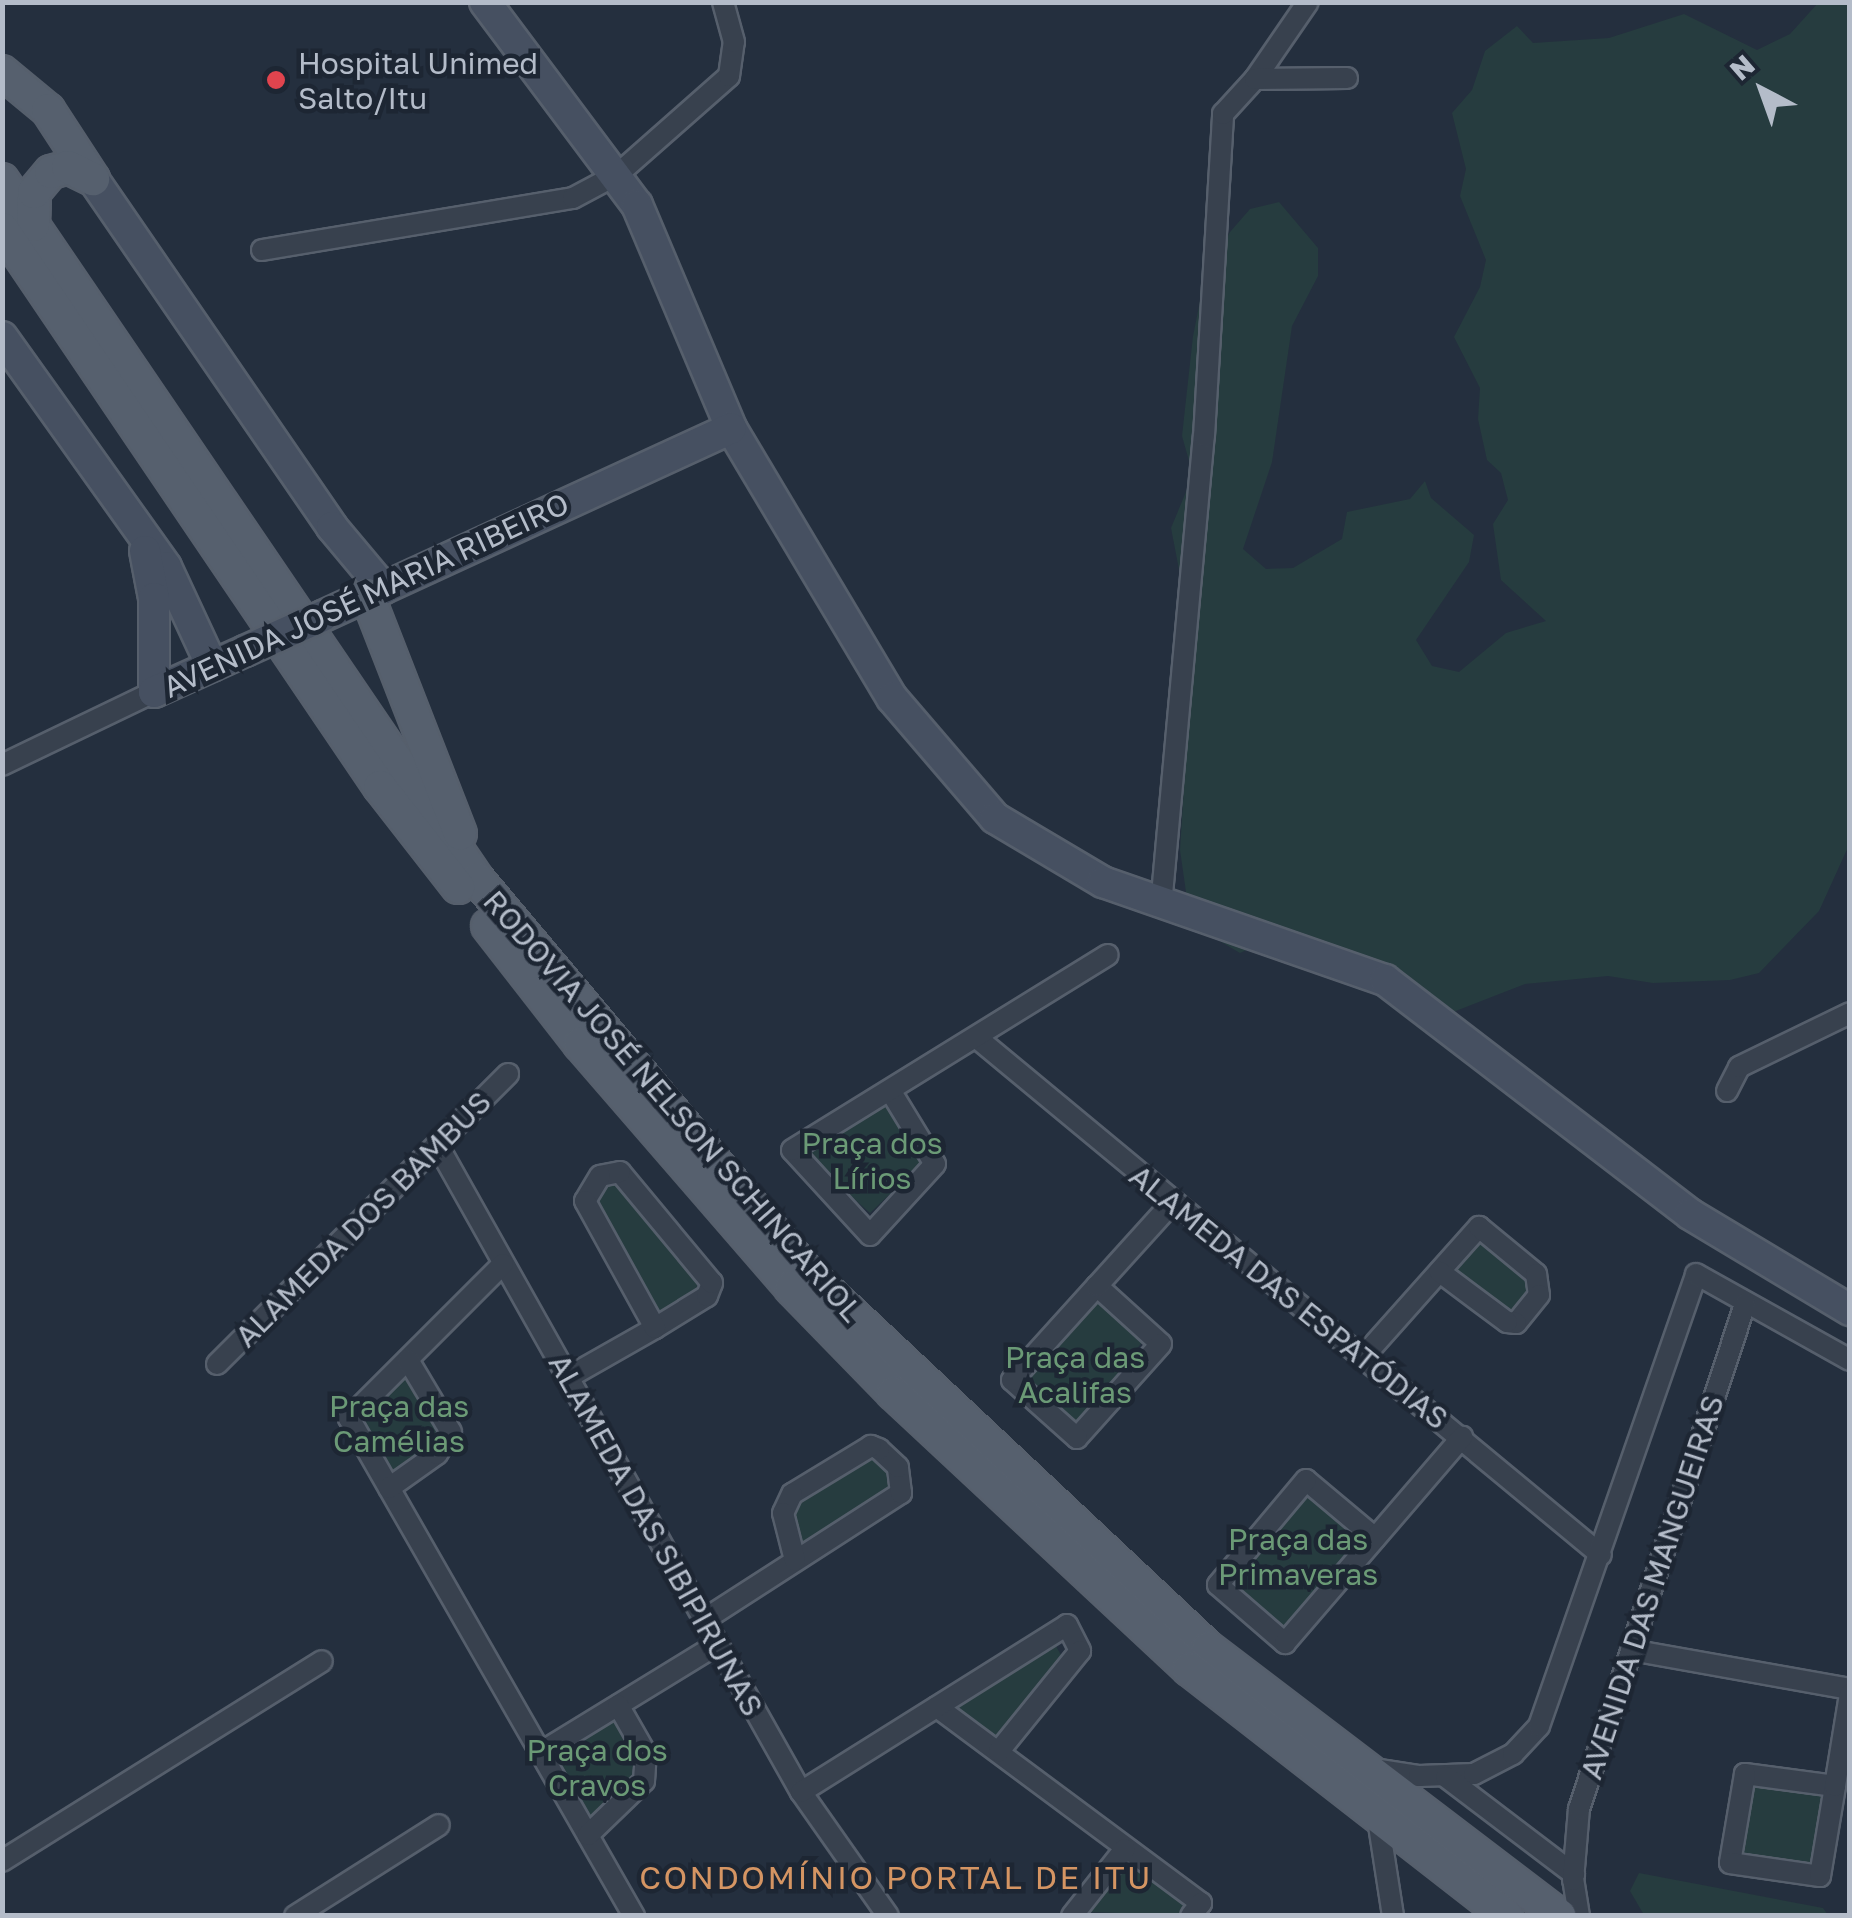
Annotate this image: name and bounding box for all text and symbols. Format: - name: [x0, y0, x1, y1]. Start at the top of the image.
- north arrow: [1712, 40, 1812, 140]
- place label: Hospital Unimed Salto/Itu: [298, 45, 538, 116]
- text: N: [1723, 48, 1761, 86]
- marker: Hospital Unimed Salto/Itu: [263, 67, 289, 93]
- street label: AVENIDA JOSÉ MARIA RIBEIRO: [157, 485, 575, 705]
- street label: RODOVIA JOSÉ NELSON SCHINCARIOL: [476, 883, 870, 1329]
- street label: ALAMEDA DOS BAMBUS: [228, 1084, 498, 1354]
- park label: Praça dos Lírios: [801, 1125, 943, 1196]
- street label: ALAMEDA DAS ESPATÓDIAS: [1123, 1157, 1455, 1437]
- park label: Praça das Acalifas: [1005, 1339, 1145, 1410]
- street label: ALAMEDA DAS SIBIPIRUNAS: [541, 1348, 771, 1722]
- park label: Praça das Camélias: [329, 1388, 469, 1458]
- street label: AVENIDA DAS MANGUEIRAS: [1573, 1390, 1731, 1784]
- park label: Praça das Primaveras: [1218, 1521, 1378, 1592]
- park label: Praça dos Cravos: [526, 1732, 668, 1802]
- district label: CONDOMÍNIO PORTAL DE ITU: [639, 1858, 1153, 1896]

